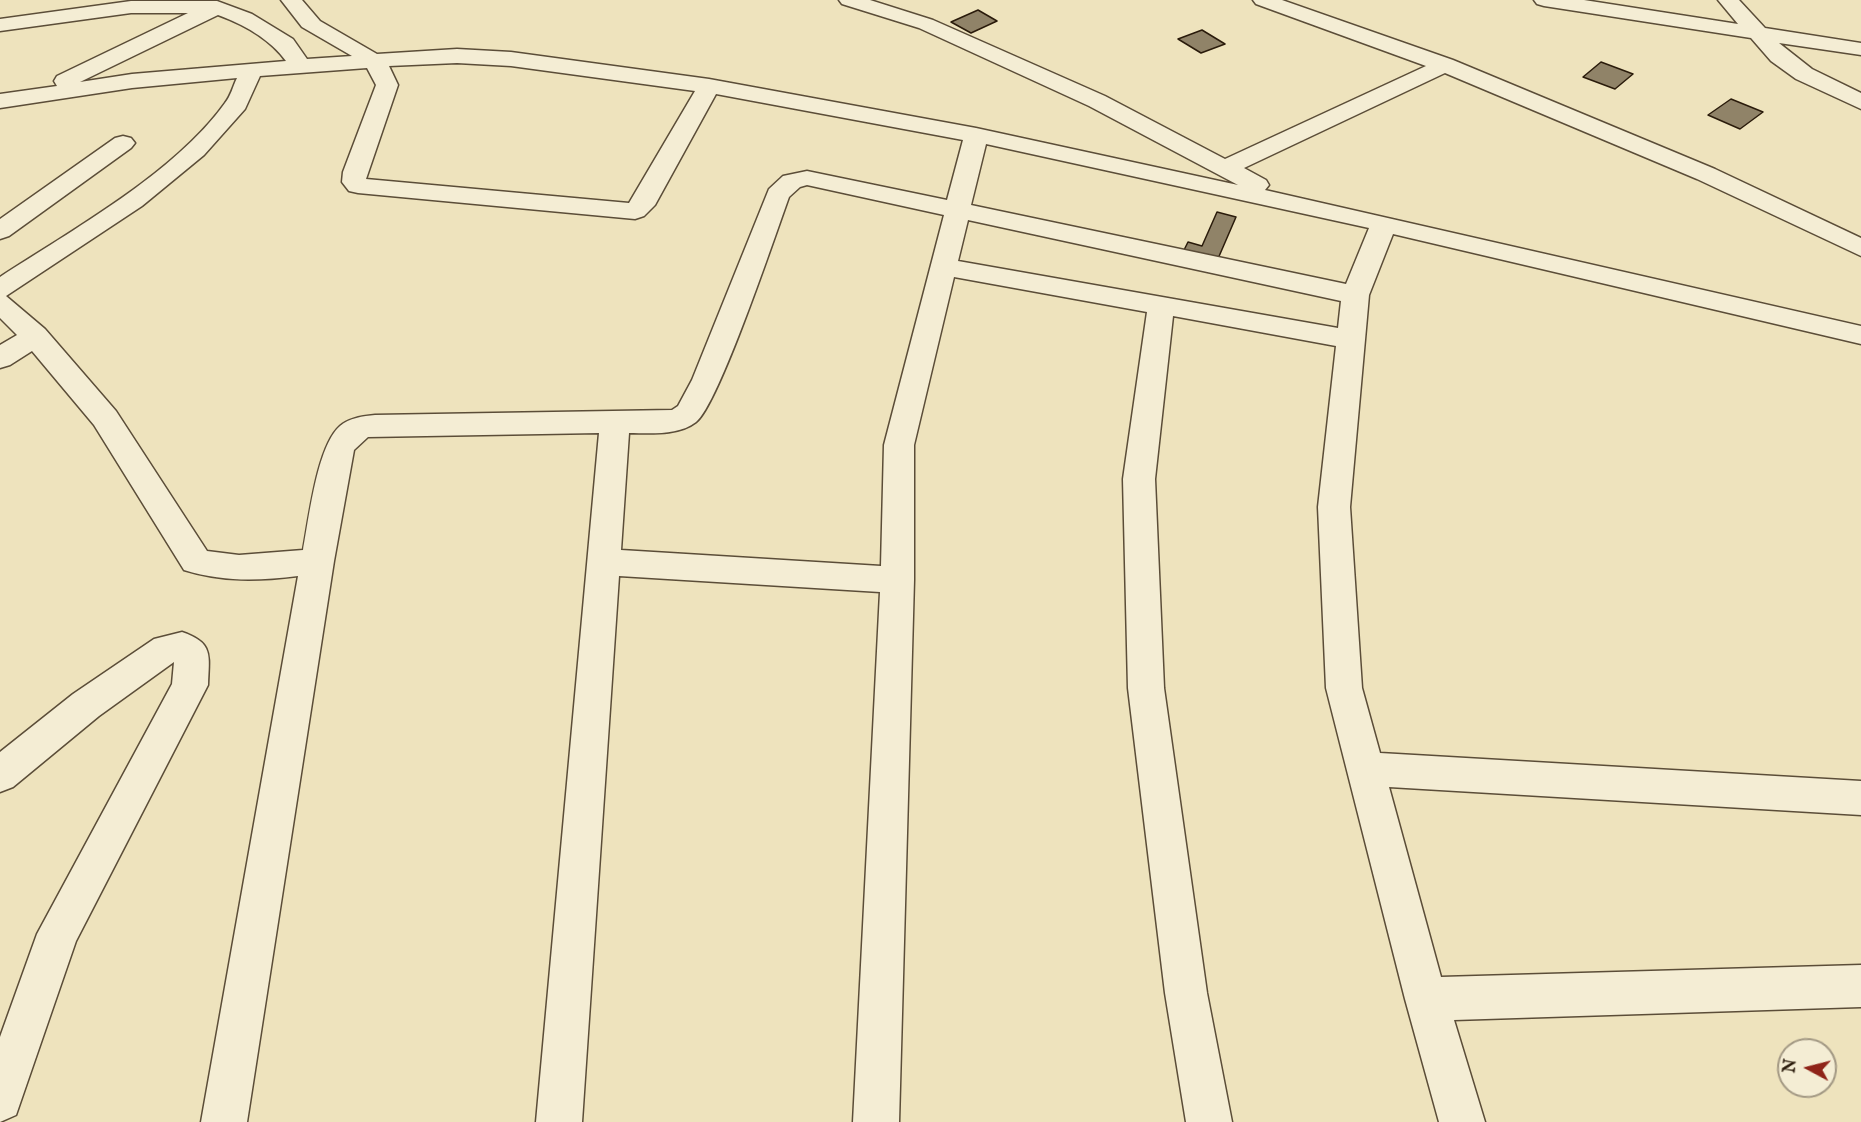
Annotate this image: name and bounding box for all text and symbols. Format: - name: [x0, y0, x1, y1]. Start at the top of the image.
- north arrow: [1777, 1038, 1837, 1098]
- text: N: [1780, 1058, 1802, 1074]

